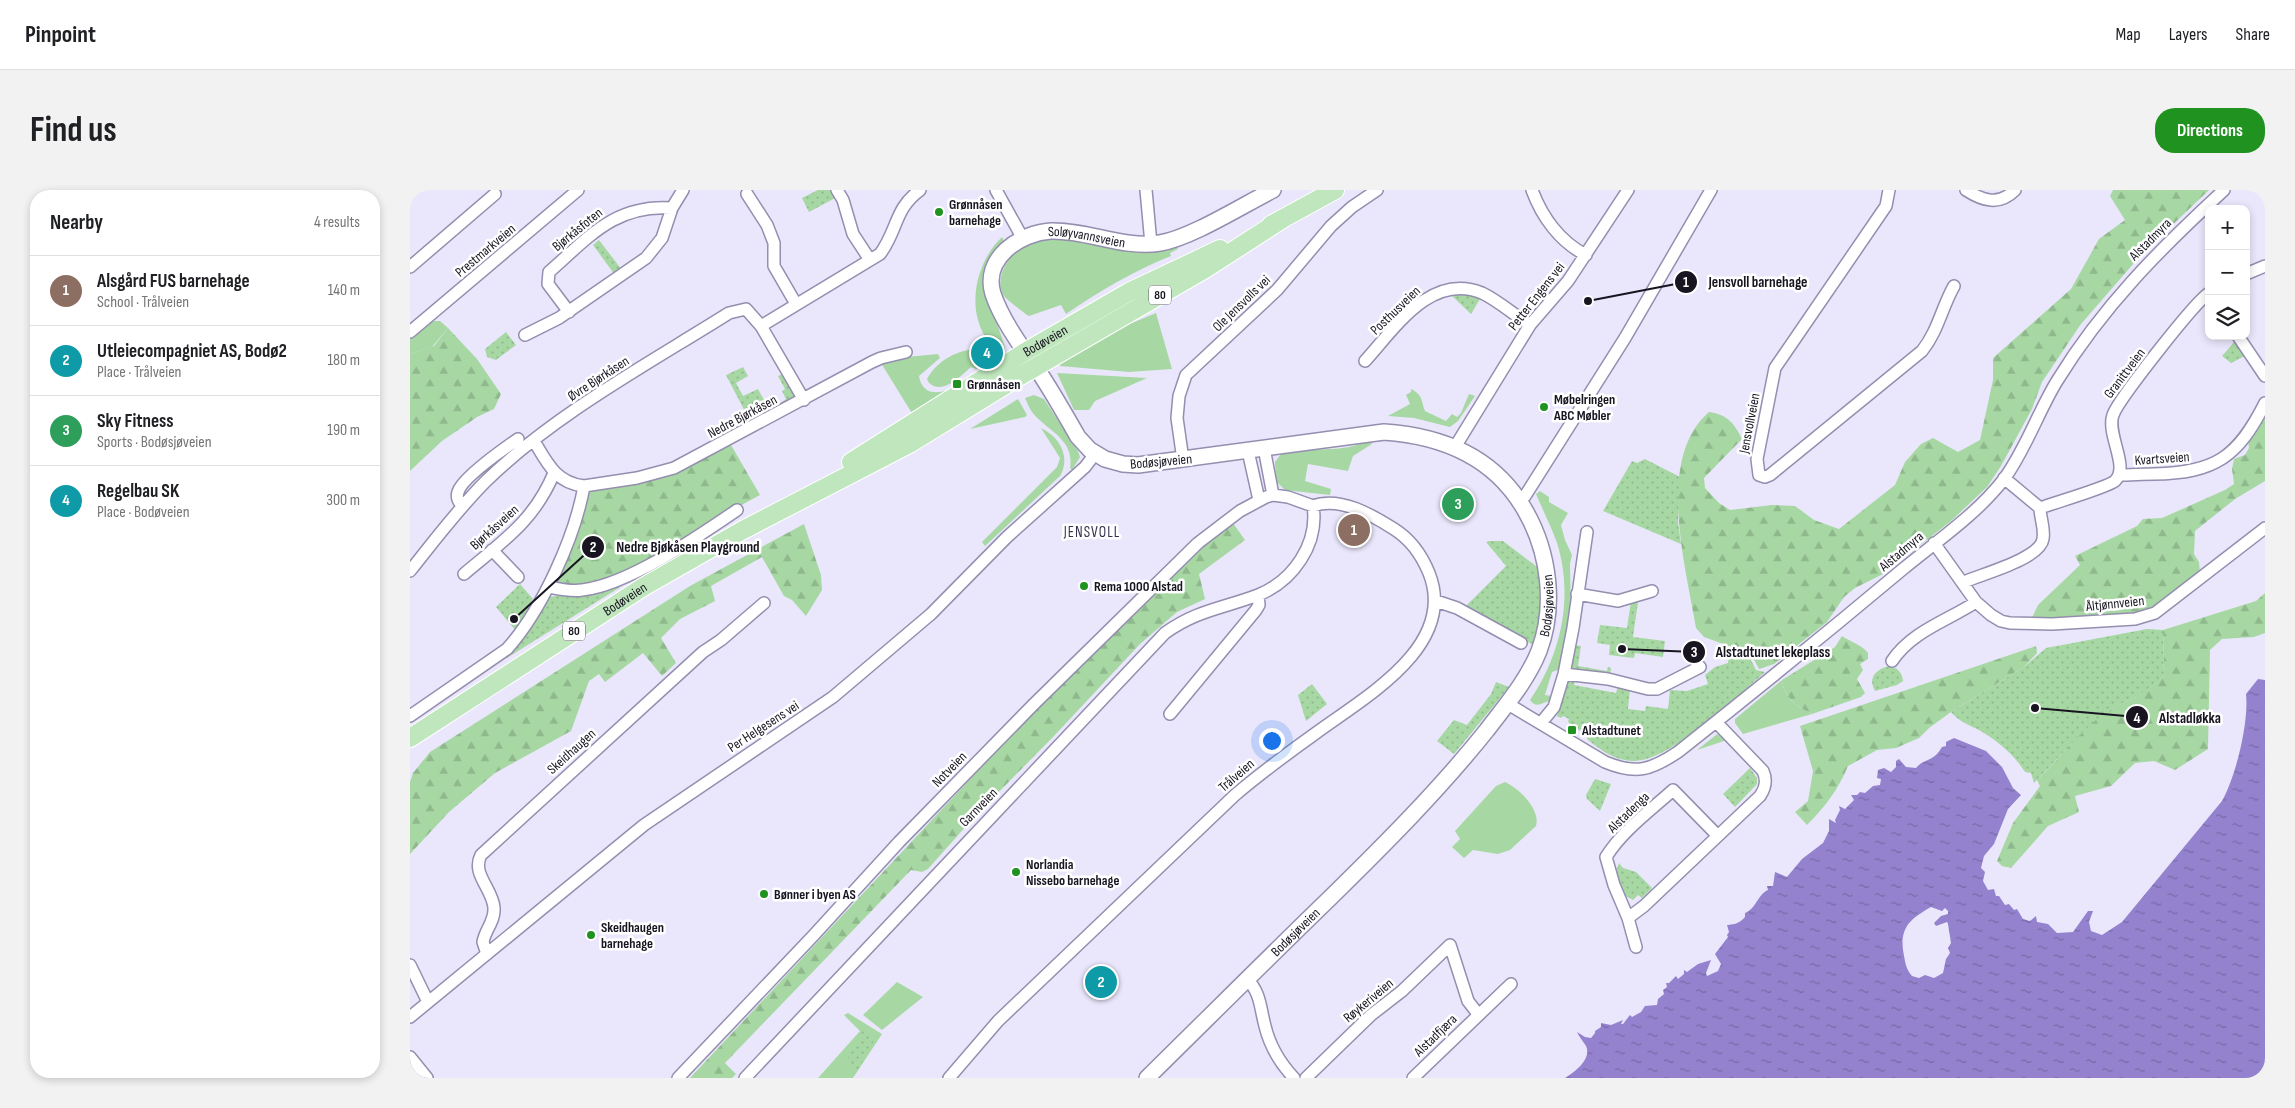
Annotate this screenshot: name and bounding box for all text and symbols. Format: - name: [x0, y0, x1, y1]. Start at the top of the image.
- text: Pinpoint: [25, 20, 96, 49]
- text: Map: [2116, 24, 2141, 45]
- text: Layers: [2169, 24, 2208, 45]
- text: Share: [2236, 24, 2270, 45]
- button: Directions: [2155, 108, 2265, 153]
- text: Find us: [30, 109, 117, 152]
- place label: Grønnåsen barnehage: [949, 196, 1002, 229]
- street label: Bjørkåsfoten: [549, 204, 606, 255]
- map controls: [2205, 205, 2250, 340]
- button: +: [2205, 205, 2250, 250]
- marker: Grønnåsen barnehage: [933, 206, 945, 218]
- text: Nearby: [50, 210, 103, 235]
- text: 4 results: [314, 213, 360, 232]
- street label: Alstadmyra: [2125, 215, 2175, 265]
- street label: Prestmarkveien: [452, 220, 519, 281]
- street label: Soløyvannsveien: [1047, 223, 1126, 251]
- button: −: [2205, 250, 2250, 295]
- street label: Petter Engens vei: [1505, 259, 1568, 334]
- callout: Jensvoll barnehage: [1673, 267, 1817, 297]
- text: Alsgård FUS barnehage: [97, 270, 250, 293]
- street label: Ole Jensvolls vei: [1209, 272, 1274, 335]
- text: 1: [1683, 273, 1689, 292]
- text: Jensvoll barnehage: [1707, 273, 1808, 292]
- text: 1: [63, 281, 69, 300]
- text: 140 m: [328, 281, 360, 300]
- street label: Posthusveien: [1367, 282, 1424, 338]
- road number: 80: [1149, 286, 1171, 304]
- text: School · Trålveien: [97, 293, 189, 312]
- button: layers: [2205, 295, 2250, 340]
- street label: Bodøveien: [1020, 321, 1071, 360]
- pin: 4: [971, 334, 1003, 372]
- text: Utleiecompagniet AS, Bodø2: [97, 340, 287, 363]
- street label: Granittveien: [2100, 345, 2149, 402]
- text: 2: [62, 351, 70, 370]
- text: 180 m: [327, 351, 360, 370]
- street label: Øvre Bjørkåsen: [564, 352, 632, 405]
- text: Place · Trålveien: [97, 363, 181, 382]
- place label: Grønnåsen: [967, 376, 1020, 393]
- marker: Grønnåsen: [951, 378, 963, 390]
- street label: Nedre Bjørkåsen: [705, 391, 780, 442]
- place label: Møbelringen ABC Møbler: [1553, 391, 1615, 424]
- street label: Jensvollveien: [1735, 392, 1764, 456]
- marker: Møbelringen ABC Møbler: [1538, 401, 1550, 413]
- text: Sky Fitness: [97, 410, 174, 433]
- text: 3: [62, 421, 70, 440]
- text: 190 m: [327, 421, 360, 440]
- text: Sports · Bodøsjøveien: [97, 433, 212, 452]
- street label: Kvartsveien: [2134, 448, 2190, 469]
- street label: Bodøsjøveien: [1129, 450, 1193, 473]
- text: Regelbau SK: [97, 480, 179, 503]
- pin: 3: [1442, 485, 1474, 523]
- text: 4: [62, 491, 70, 510]
- text: 300 m: [326, 491, 360, 510]
- street label: Bjørkåsveien: [467, 501, 522, 554]
- text: Place · Bodøveien: [97, 503, 190, 522]
- pin: 1: [1338, 511, 1370, 549]
- district label: JENSVOLL: [1063, 523, 1120, 542]
- street label: Alstadmyra: [1875, 528, 1927, 576]
- callout: Nedre Bjøkåsen Playground: [581, 532, 769, 562]
- text: 2: [590, 538, 596, 557]
- text: Nedre Bjøkåsen Playground: [616, 538, 760, 557]
- street label: Bodøsjøveien: [1536, 574, 1557, 639]
- place label: Rema 1000 Alstad: [1094, 578, 1183, 595]
- street label: Bodøveien: [600, 579, 650, 620]
- marker: Rema 1000 Alstad: [1078, 580, 1090, 592]
- street label: Åltjønnveien: [2084, 592, 2145, 615]
- road number: 80: [563, 622, 585, 641]
- callout: Alstadtunet lekeplass: [1681, 637, 1841, 667]
- text: 3: [1691, 643, 1698, 662]
- text: Alstadtunet lekeplass: [1715, 643, 1830, 662]
- street label: Per Helgesens vei: [724, 697, 802, 756]
- callout: Alstadløkka: [2124, 702, 2231, 732]
- text: 4: [2134, 709, 2141, 728]
- text: Alstadløkka: [2158, 709, 2221, 728]
- place label: Alstadtunet: [1581, 722, 1641, 739]
- marker: Alstadtunet: [1566, 724, 1578, 736]
- street label: Skeidhaugen: [544, 725, 599, 778]
- your location: [1259, 728, 1285, 754]
- street label: Notveien: [929, 748, 970, 791]
- street label: Trålveien: [1215, 755, 1258, 795]
- street label: Garnveien: [956, 784, 1001, 830]
- street label: Alstadenga: [1603, 788, 1653, 837]
- place label: Norlandia Nissebo barnehage: [1026, 856, 1119, 889]
- marker: Norlandia Nissebo barnehage: [1010, 866, 1022, 878]
- place label: Bønner i byen AS: [774, 886, 856, 903]
- marker: Bønner i byen AS: [758, 888, 770, 900]
- street label: Bodøsjøveien: [1267, 904, 1324, 960]
- place label: Skeidhaugen barnehage: [601, 919, 664, 952]
- marker: Skeidhaugen barnehage: [585, 929, 597, 941]
- pin: 2: [1085, 963, 1117, 1001]
- street label: Røykeriveien: [1340, 975, 1397, 1026]
- street label: Alstadfjæra: [1410, 1011, 1460, 1061]

